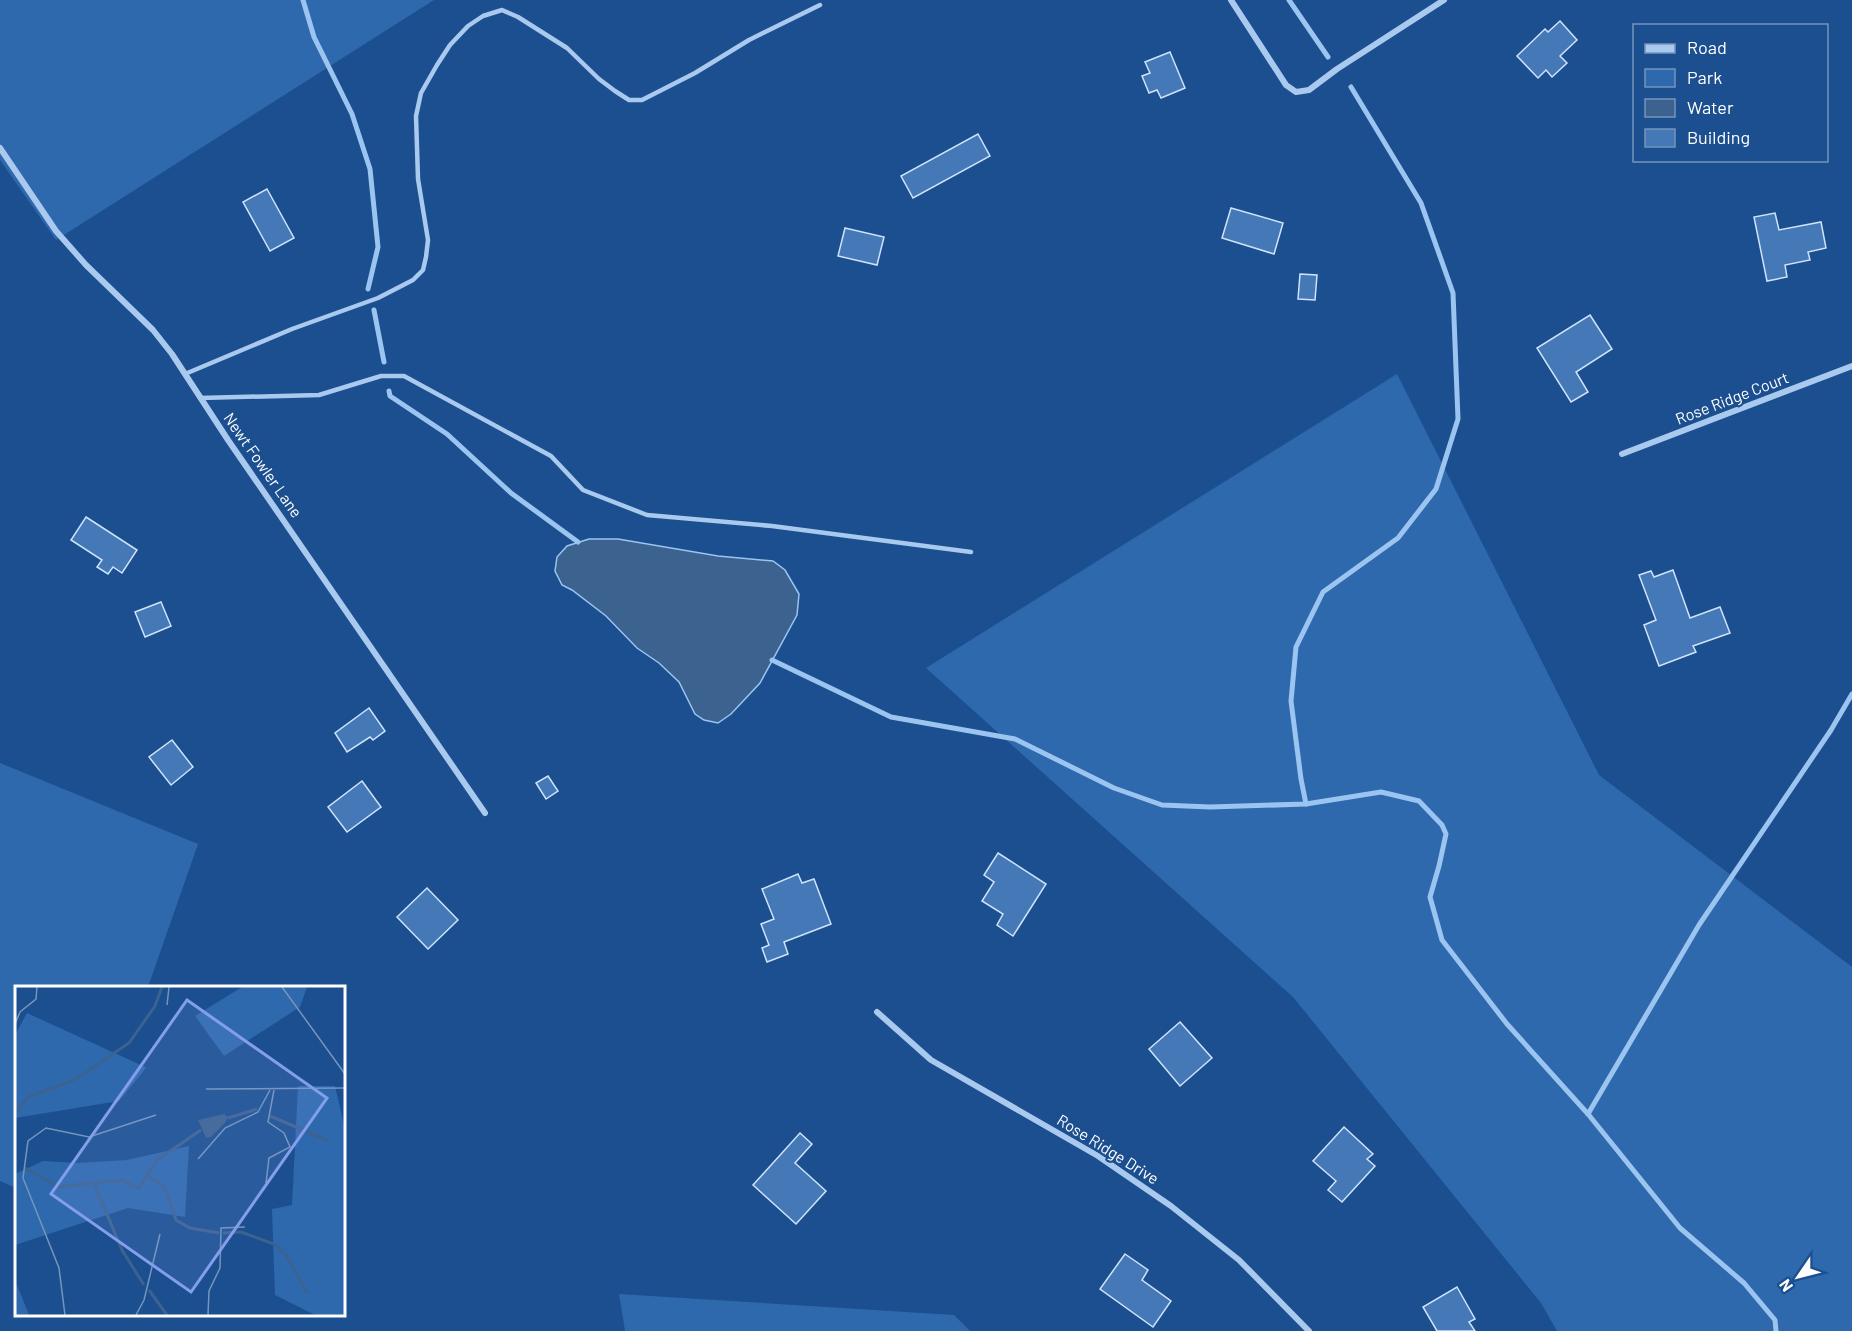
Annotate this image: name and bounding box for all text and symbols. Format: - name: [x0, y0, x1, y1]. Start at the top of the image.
- legend: [1633, 24, 1828, 162]
- text: Road: [1687, 36, 1727, 58]
- text: Park: [1687, 66, 1722, 88]
- text: Water: [1687, 96, 1734, 118]
- text: Building: [1687, 126, 1750, 148]
- street label: Rose Ridge Court: [1673, 367, 1791, 428]
- street label: Newt Fowler Lane: [220, 409, 307, 521]
- inset map: [15, 986, 345, 1316]
- street label: Rose Ridge Drive: [1054, 1110, 1163, 1187]
- north arrow: [1768, 1247, 1828, 1307]
- text: N: [1774, 1276, 1796, 1296]

